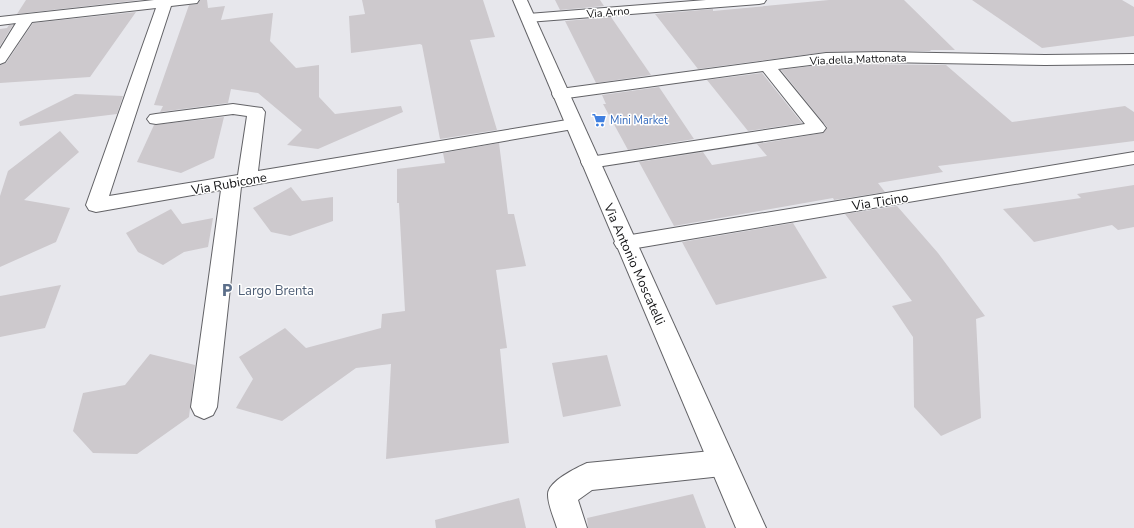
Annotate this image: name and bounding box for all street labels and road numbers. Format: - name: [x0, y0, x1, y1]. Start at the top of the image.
- street label: Via Arno: [585, 3, 630, 22]
- street label: Via della Mattonata: [808, 50, 907, 69]
- street label: Via Rubicone: [189, 168, 268, 200]
- street label: Via Ticino: [850, 189, 910, 215]
- street label: Via Antonio Moscatelli: [599, 200, 669, 328]

